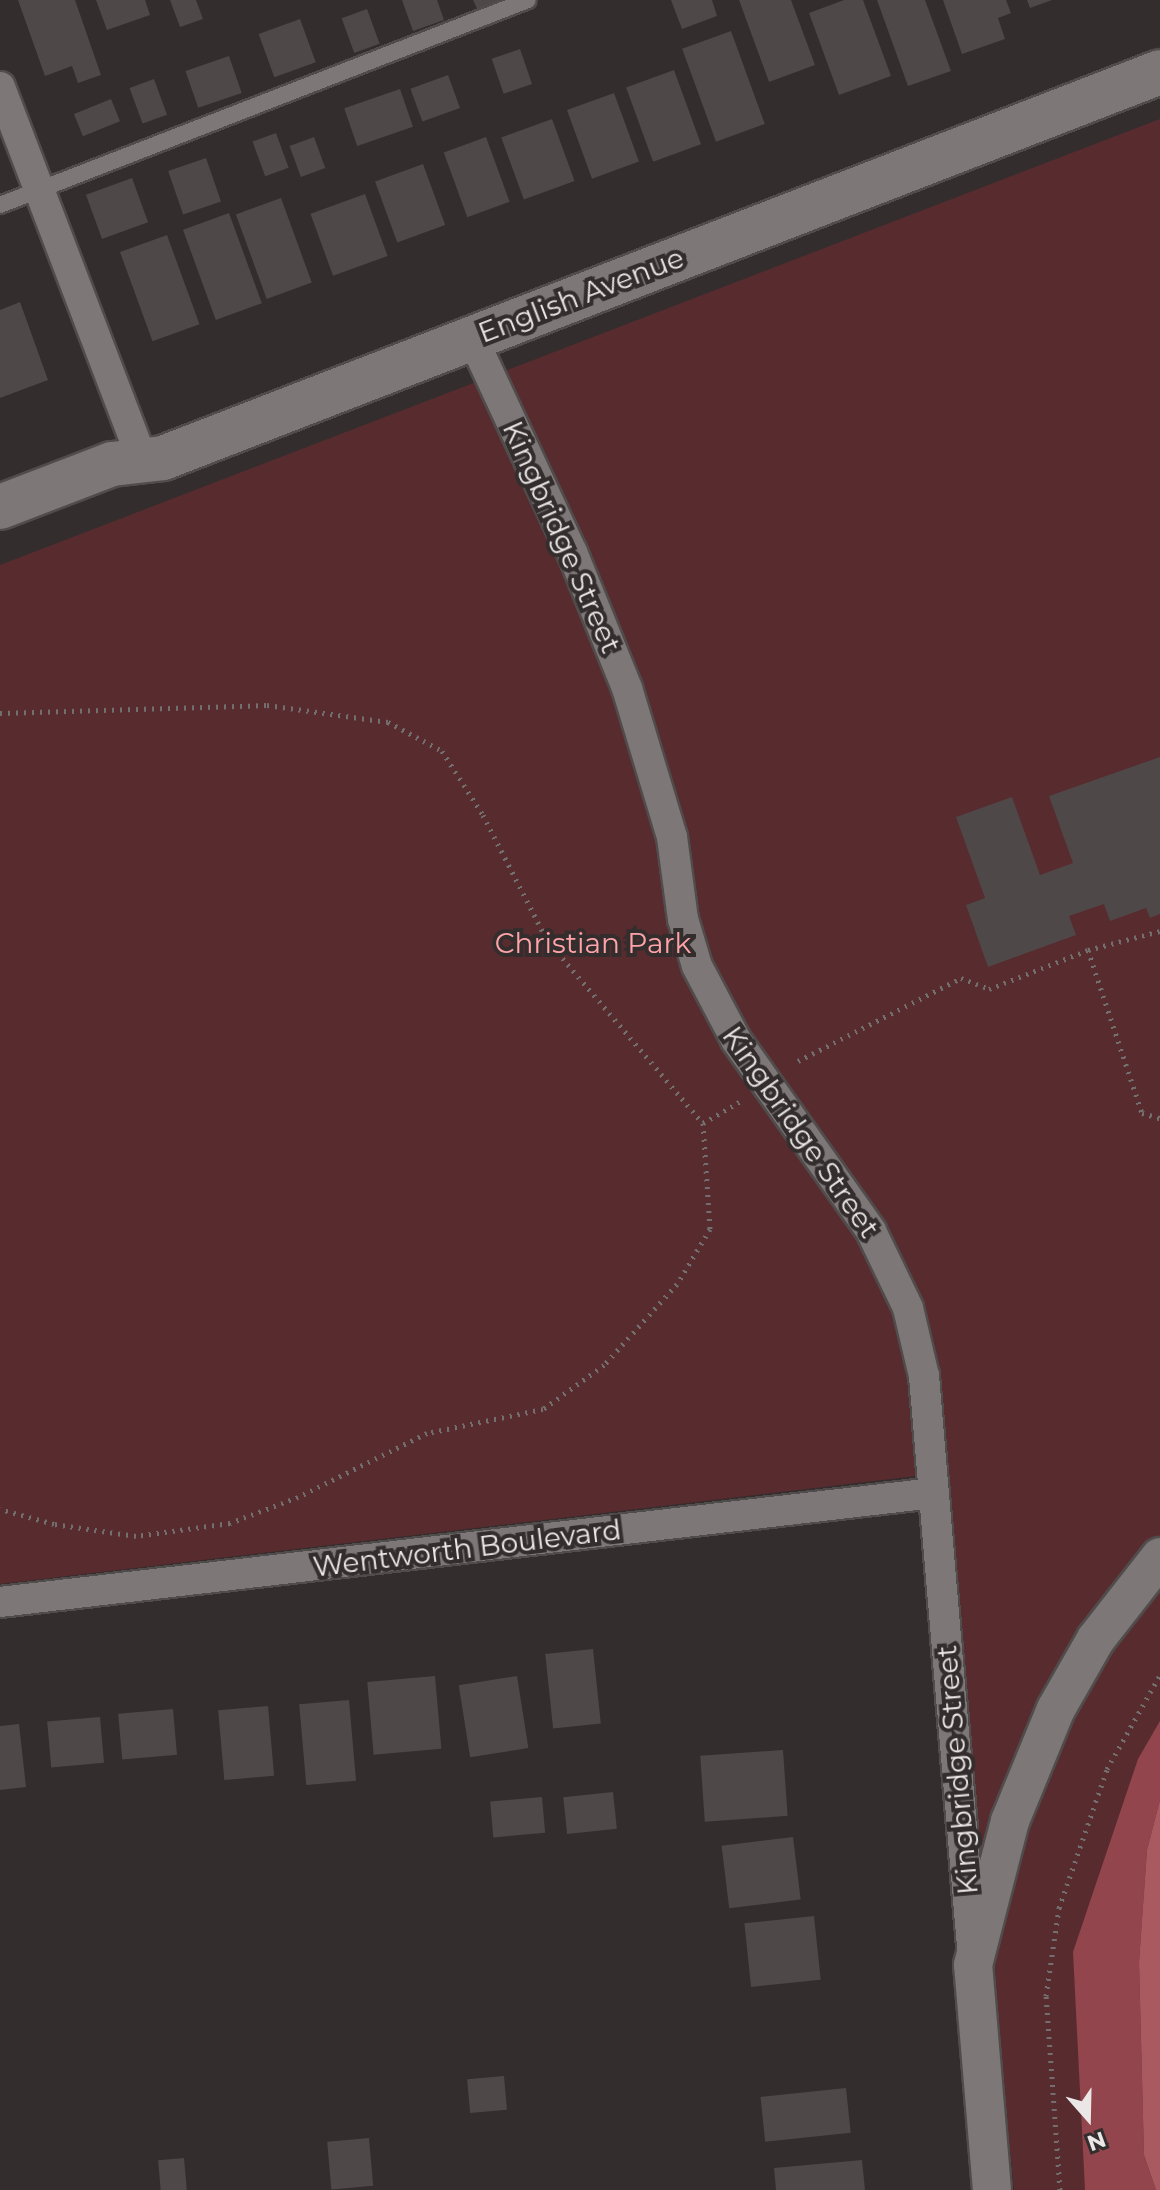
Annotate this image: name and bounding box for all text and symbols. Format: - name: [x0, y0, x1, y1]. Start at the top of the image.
- street label: English Avenue: [473, 240, 689, 350]
- street label: Kingbridge Street: [496, 416, 628, 658]
- park label: Christian Park: [495, 926, 691, 960]
- street label: Kingbridge Street: [716, 1020, 886, 1244]
- street label: Wentworth Boulevard: [311, 1512, 623, 1584]
- street label: Kingbridge Street: [929, 1644, 985, 1896]
- north arrow: [1048, 2078, 1128, 2158]
- text: N: [1083, 2125, 1109, 2157]

